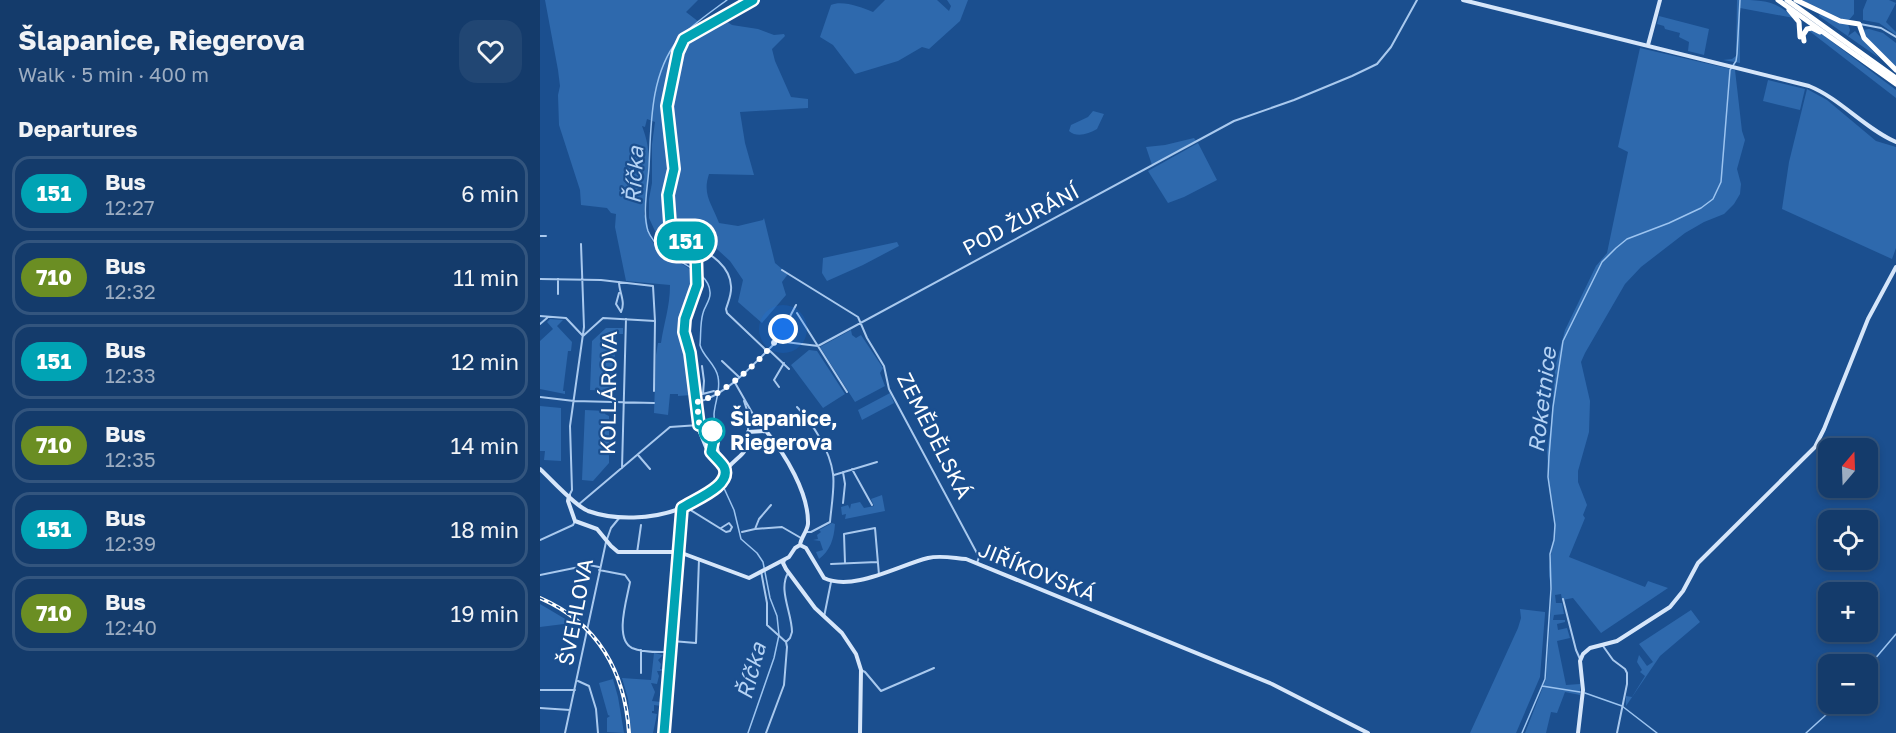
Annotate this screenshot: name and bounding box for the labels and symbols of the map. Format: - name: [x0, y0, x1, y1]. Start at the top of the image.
- water label: Říčka: [619, 144, 649, 204]
- street label: POD ŽURÁNÍ: [958, 177, 1084, 261]
- line badge: 151: [652, 222, 720, 260]
- your location: [768, 314, 798, 344]
- street label: KOLLÁROVA: [594, 331, 622, 455]
- water label: Roketnice: [1522, 344, 1562, 454]
- street label: ZEMĚDĚLSKÁ: [892, 368, 978, 503]
- place label: Šlapanice, Riegerova: [730, 405, 838, 455]
- marker: Šlapanice, Riegerova: [699, 418, 725, 444]
- north arrow: [1818, 438, 1878, 498]
- street label: JIŘÍKOVSKÁ: [975, 536, 1100, 606]
- street label: ŠVEHLOVA: [552, 556, 598, 668]
- water label: Říčka: [730, 638, 771, 702]

